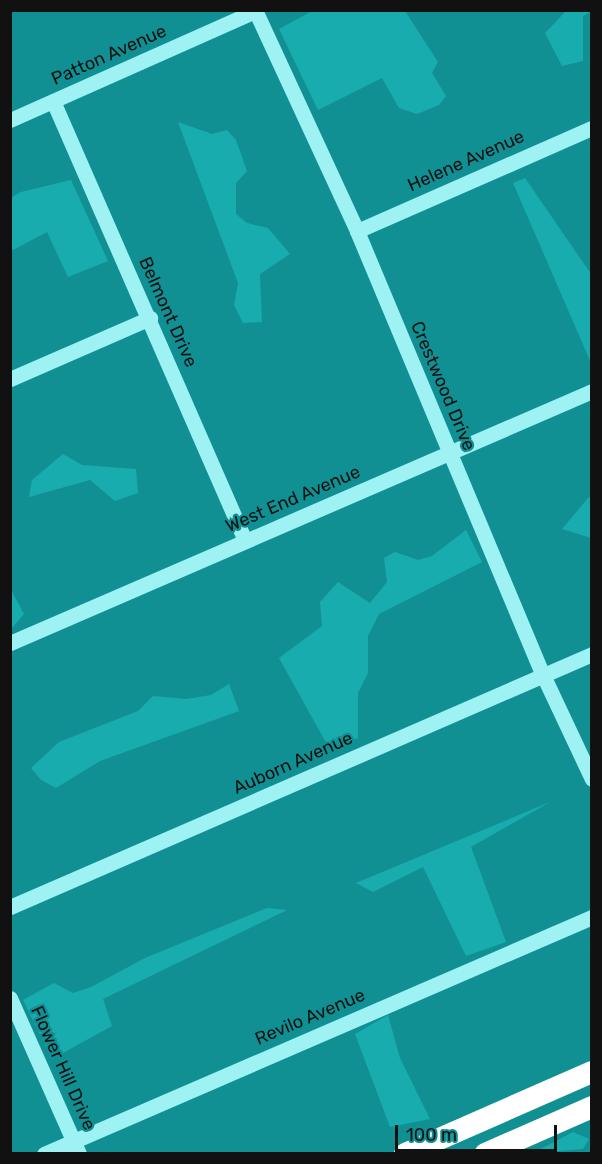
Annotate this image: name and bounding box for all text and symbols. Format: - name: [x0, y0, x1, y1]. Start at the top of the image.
- street label: Patton Avenue: [48, 20, 170, 90]
- street label: Helene Avenue: [404, 126, 528, 196]
- street label: Belmont Drive: [134, 254, 202, 370]
- street label: Crestwood Drive: [406, 318, 480, 454]
- street label: West End Avenue: [222, 461, 364, 537]
- street label: Auborn Avenue: [230, 727, 356, 799]
- street label: Revilo Avenue: [252, 984, 368, 1050]
- street label: Flower Hill Drive: [26, 1002, 100, 1134]
- scale bar: [398, 1113, 560, 1151]
- text: 100 m: [406, 1124, 457, 1146]

